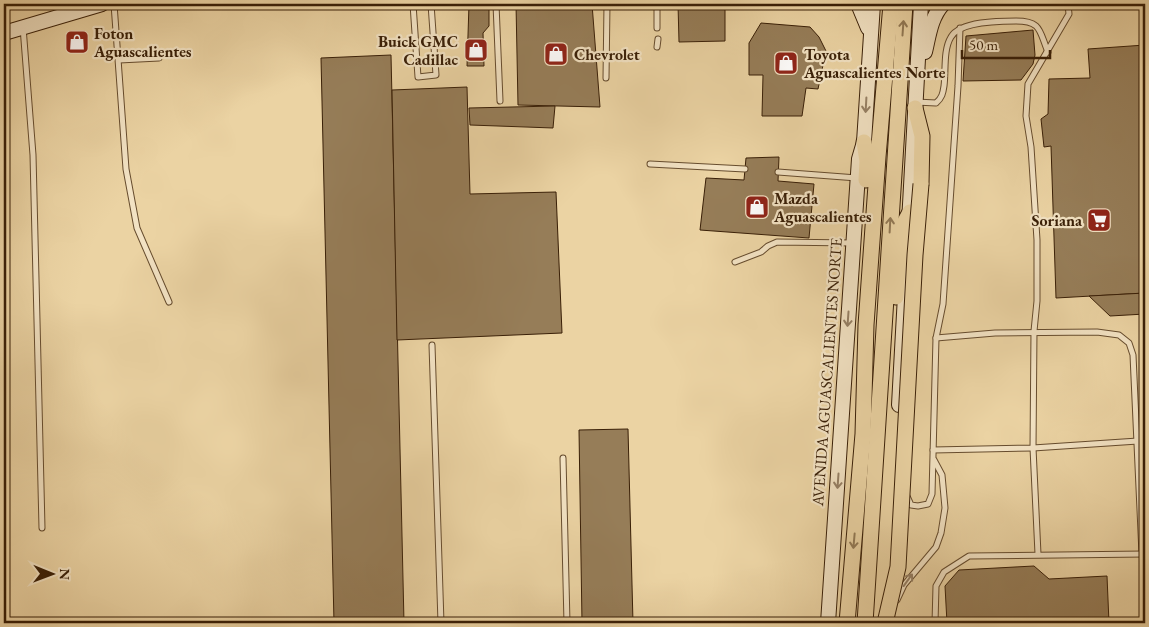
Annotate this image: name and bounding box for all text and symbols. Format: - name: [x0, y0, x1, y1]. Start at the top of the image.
- one-way arrow: [898, 21, 908, 37]
- place label: Foton Aguascalientes: [93, 23, 192, 62]
- scale bar: [962, 28, 1049, 60]
- shop icon: Foton Aguascalientes: [64, 29, 90, 55]
- place label: Buick GMC Cadillac: [378, 31, 458, 70]
- text: 50 m: [969, 35, 998, 54]
- shop icon: Buick GMC Cadillac: [463, 37, 489, 63]
- shop icon: Chevrolet: [543, 41, 569, 67]
- place label: Chevrolet: [574, 44, 640, 65]
- place label: Toyota Aguascalientes Norte: [803, 44, 946, 83]
- shop icon: Toyota Aguascalientes Norte: [773, 50, 799, 76]
- one-way arrow: [861, 97, 870, 113]
- place label: Mazda Aguascalientes: [773, 188, 872, 227]
- shop icon: Mazda Aguascalientes: [744, 194, 770, 220]
- supermarket icon: Soriana: [1086, 207, 1112, 233]
- place label: Soriana: [1031, 210, 1083, 231]
- one-way arrow: [885, 218, 894, 234]
- street label: AVENIDA AGUASCALIENTES NORTE: [807, 237, 847, 508]
- one-way arrow: [844, 310, 853, 326]
- one-way arrow: [833, 473, 842, 489]
- one-way arrow: [849, 533, 858, 549]
- north arrow: [28, 550, 78, 600]
- text: N: [56, 568, 74, 581]
- one-way arrow: [903, 573, 913, 587]

